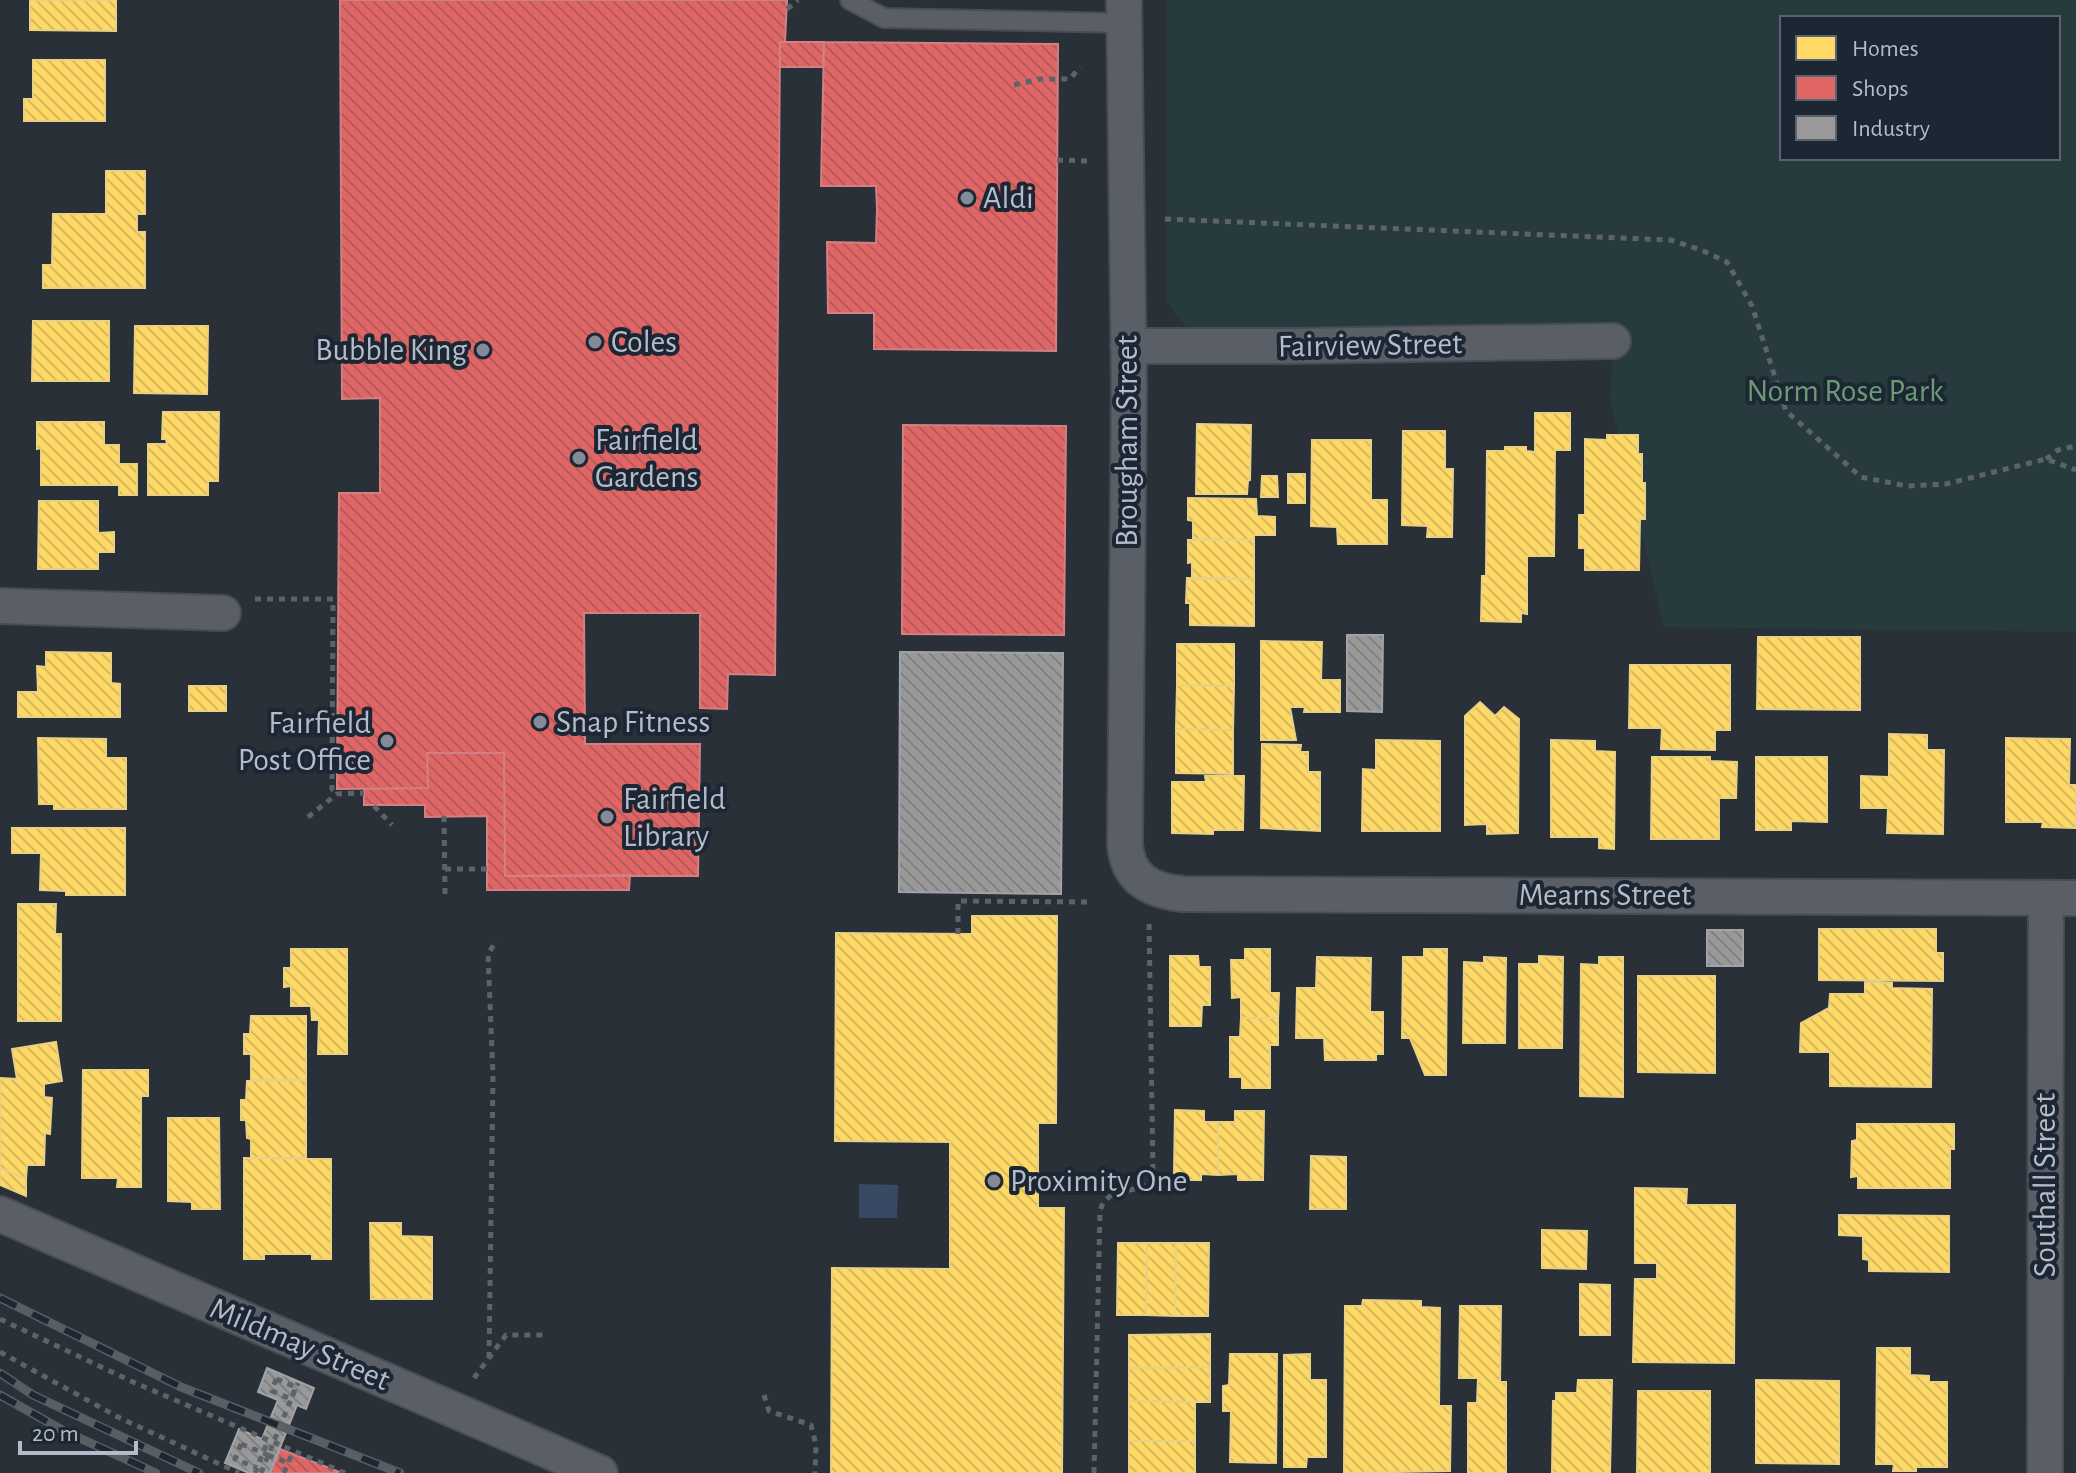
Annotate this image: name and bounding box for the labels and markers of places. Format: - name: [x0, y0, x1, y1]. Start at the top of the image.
- place label: Aldi: [983, 182, 1034, 214]
- marker: Aldi: [958, 189, 976, 207]
- place label: Coles: [611, 326, 677, 358]
- marker: Coles: [586, 333, 604, 351]
- place label: Bubble King: [315, 334, 467, 366]
- marker: Bubble King: [474, 341, 492, 359]
- place label: Fairfield Gardens: [595, 424, 698, 493]
- marker: Fairfield Gardens: [570, 449, 588, 467]
- place label: Snap Fitness: [556, 706, 710, 738]
- place label: Fairfield Post Office: [238, 707, 371, 776]
- marker: Snap Fitness: [531, 713, 549, 731]
- marker: Fairfield Post Office: [378, 732, 396, 750]
- place label: Fairfield Library: [623, 783, 726, 852]
- marker: Fairfield Library: [598, 808, 616, 826]
- place label: Proximity One: [1010, 1165, 1187, 1197]
- marker: Proximity One: [985, 1172, 1003, 1190]

